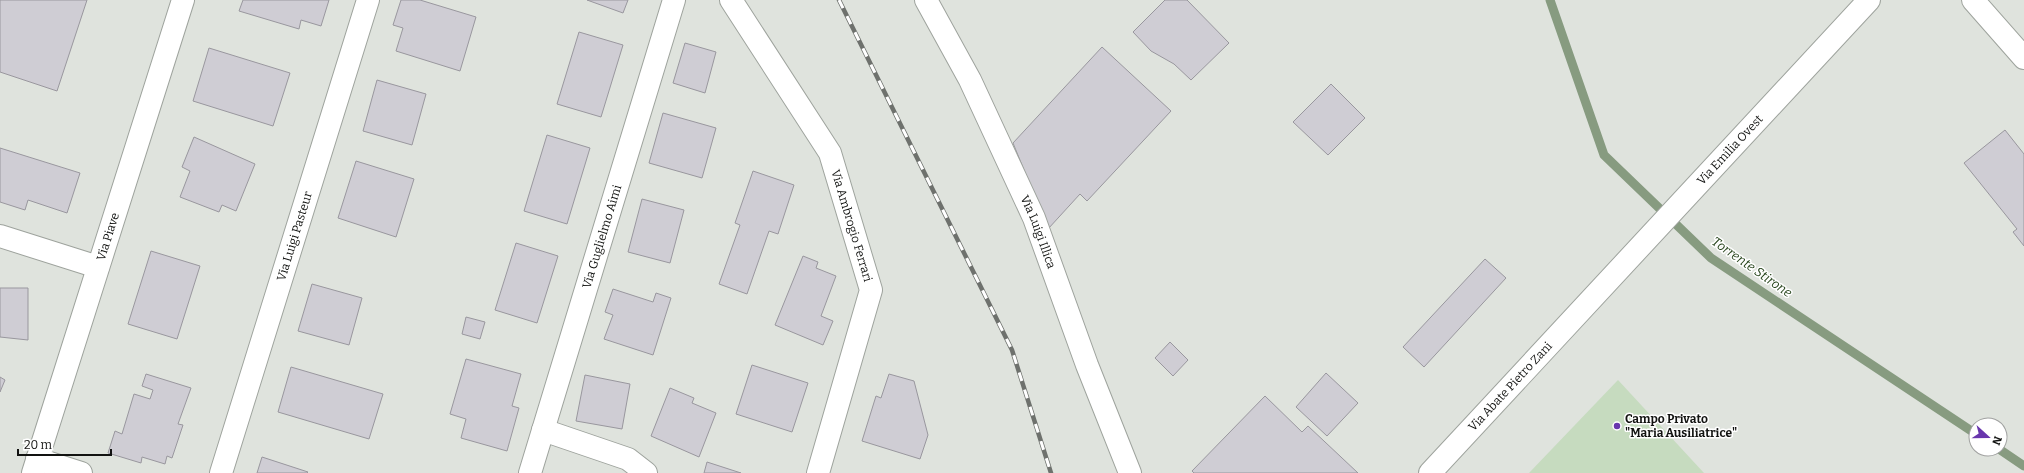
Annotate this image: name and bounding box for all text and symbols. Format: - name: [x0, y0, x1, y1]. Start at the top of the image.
- street label: Via Emilia Ovest: [1694, 112, 1766, 188]
- street label: Via Ambrogio Ferrari: [828, 168, 875, 284]
- street label: Via Guglielmo Aimi: [580, 183, 624, 290]
- street label: Via Luigi Pasteur: [274, 189, 315, 283]
- street label: Via Luigi Illica: [1017, 193, 1059, 271]
- street label: Via Piave: [94, 211, 122, 262]
- water label: Torrente Stirone: [1709, 234, 1795, 301]
- street label: Via Abate Pietro Zani: [1466, 339, 1555, 434]
- place label: Campo Privato "Maria Ausiliatrice": [1625, 412, 1737, 440]
- north arrow: [1968, 417, 2008, 457]
- marker: Campo Privato "Maria Ausiliatrice": [1612, 421, 1622, 431]
- scale bar: [18, 431, 111, 457]
- text: N: [1989, 434, 2004, 447]
- text: 20 m: [24, 438, 53, 452]

